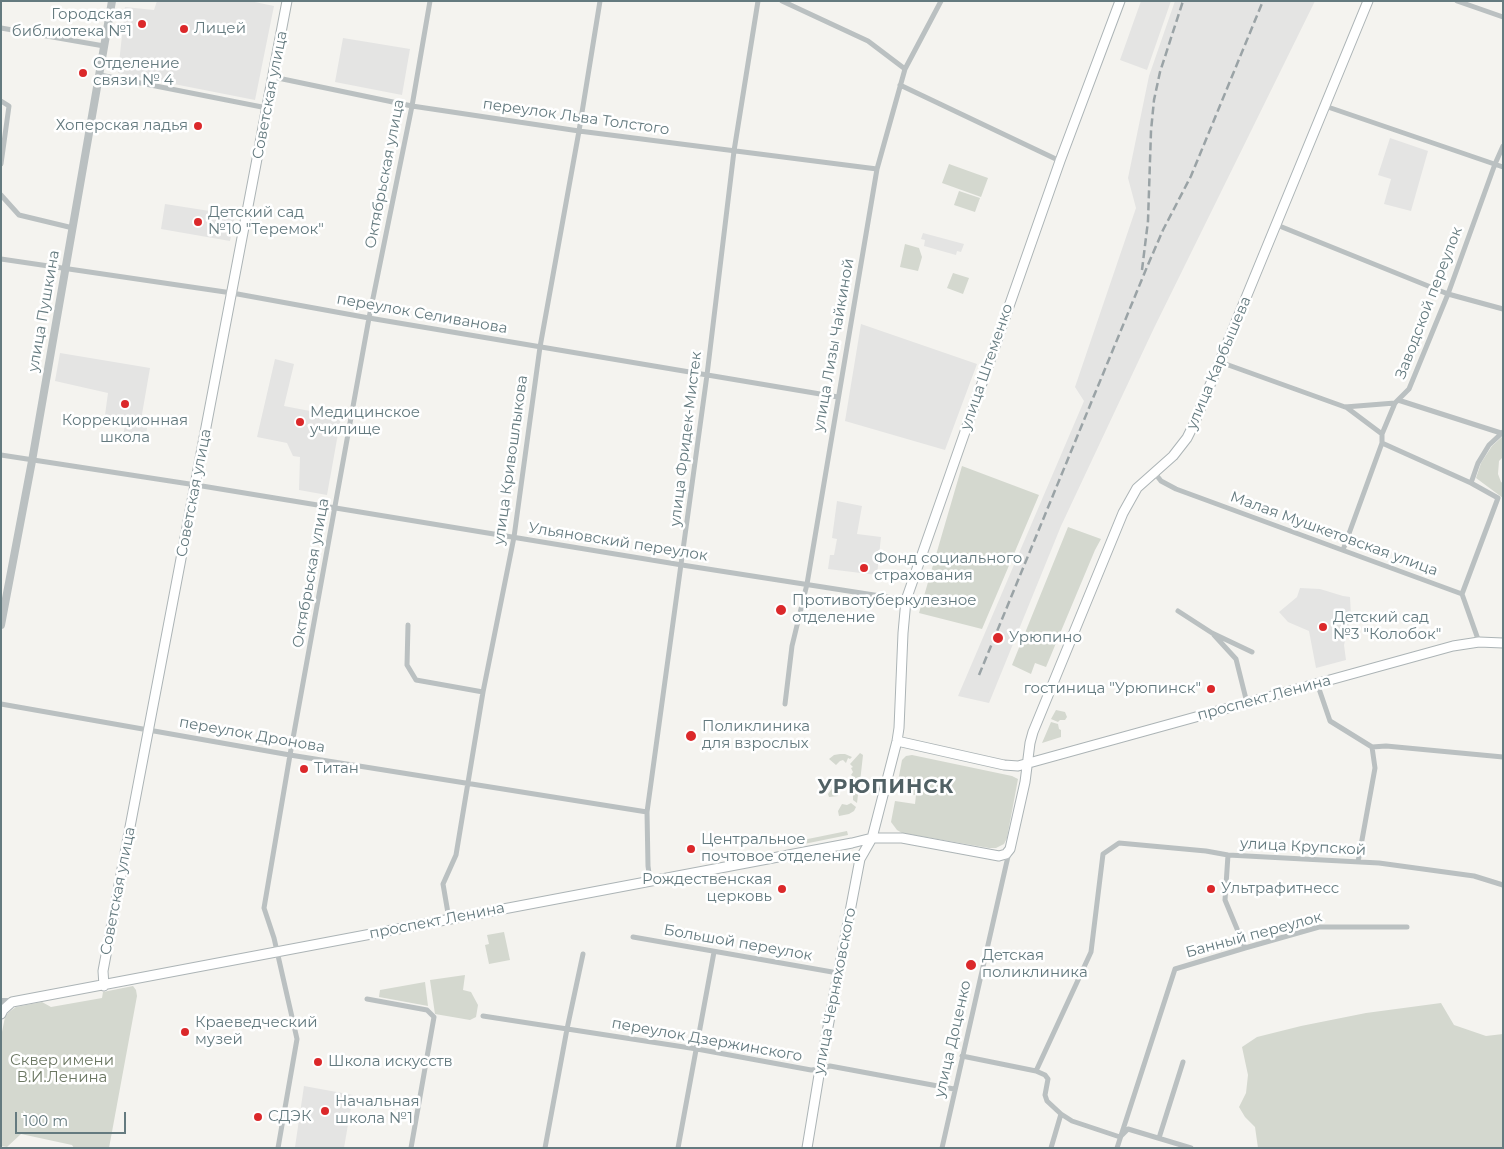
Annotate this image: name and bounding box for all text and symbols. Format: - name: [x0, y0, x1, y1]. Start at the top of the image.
- place label: Городская библиотека №1: [12, 6, 132, 41]
- marker: Городская библиотека №1: [136, 18, 148, 30]
- place label: Лицей: [194, 20, 246, 38]
- marker: Лицей: [178, 23, 190, 35]
- street label: Советская улица: [249, 29, 291, 161]
- place label: Отделение связи № 4: [93, 55, 179, 90]
- marker: Отделение связи № 4: [77, 67, 89, 79]
- street label: переулок Льва Толстого: [481, 95, 671, 139]
- street label: Октябрьская улица: [362, 98, 408, 250]
- place label: Хоперская ладья: [56, 117, 188, 135]
- marker: Хоперская ладья: [192, 120, 204, 132]
- place label: Детский сад №10 "Теремок": [208, 204, 324, 239]
- marker: Детский сад №10 "Теремок": [192, 216, 204, 228]
- street label: Заводской переулок: [1392, 224, 1466, 382]
- street label: улица Пушкина: [24, 249, 64, 373]
- street label: улица Лизы Чайкиной: [810, 257, 858, 433]
- street label: переулок Селиванова: [335, 290, 509, 338]
- street label: улица Карбышева: [1183, 294, 1255, 432]
- street label: улица Штеменко: [957, 301, 1017, 433]
- street label: улица Фридек-Мистек: [666, 351, 706, 527]
- street label: улица Кривошлыкова: [490, 374, 532, 546]
- marker: Коррекционная школа: [119, 398, 131, 410]
- place label: Медицинское училище: [310, 404, 420, 439]
- place label: Коррекционная школа: [62, 412, 188, 447]
- marker: Медицинское училище: [294, 416, 306, 428]
- street label: Советская улица: [173, 427, 215, 559]
- street label: Малая Мушкетовская улица: [1228, 488, 1440, 580]
- street label: Октябрьская улица: [289, 497, 333, 649]
- street label: Ульяновский переулок: [527, 519, 709, 565]
- place label: Фонд социального страхования: [874, 550, 1022, 585]
- marker: Фонд социального страхования: [858, 562, 870, 574]
- place label: Противотуберкулезное отделение: [792, 592, 977, 627]
- marker: Противотуберкулезное отделение: [774, 603, 788, 617]
- place label: Детский сад №3 "Колобок": [1333, 609, 1441, 644]
- marker: Детский сад №3 "Колобок": [1317, 621, 1329, 633]
- place label: Урюпино: [1009, 629, 1082, 647]
- marker: Урюпино: [991, 631, 1005, 645]
- street label: проспект Ленина: [1195, 671, 1333, 725]
- place label: гостиница "Урюпинск": [1024, 680, 1201, 698]
- marker: гостиница "Урюпинск": [1205, 683, 1217, 695]
- street label: переулок Дронова: [178, 713, 326, 757]
- place label: Поликлиника для взрослых: [702, 718, 810, 753]
- marker: Поликлиника для взрослых: [684, 729, 698, 743]
- place label: Титан: [314, 760, 359, 778]
- marker: Титан: [298, 763, 310, 775]
- district label: УРЮПИНСК: [817, 775, 955, 799]
- street label: Советская улица: [97, 825, 139, 957]
- place label: Центральное почтовое отделение: [701, 831, 861, 866]
- street label: улица Крупской: [1239, 835, 1367, 859]
- marker: Центральное почтовое отделение: [685, 843, 697, 855]
- place label: Рождественская церковь: [642, 871, 772, 906]
- place label: Ультрафитнесс: [1221, 880, 1339, 898]
- marker: Рождественская церковь: [776, 883, 788, 895]
- marker: Ультрафитнесс: [1205, 883, 1217, 895]
- street label: проспект Ленина: [368, 899, 506, 943]
- street label: улица Черняховского: [810, 906, 860, 1076]
- street label: Банный переулок: [1184, 908, 1324, 962]
- street label: Большой переулок: [662, 921, 814, 965]
- place label: Детская поликлиника: [982, 947, 1088, 982]
- marker: Детская поликлиника: [964, 958, 978, 972]
- street label: улица Доценко: [931, 979, 975, 1099]
- place label: Краеведческий музей: [195, 1014, 318, 1049]
- street label: переулок Дзержинского: [610, 1014, 804, 1066]
- marker: Краеведческий музей: [179, 1026, 191, 1038]
- park label: Сквер имени В.И.Ленина: [10, 1052, 114, 1087]
- place label: Школа искусств: [328, 1053, 453, 1071]
- marker: Школа искусств: [312, 1056, 324, 1068]
- place label: Начальная школа №1: [335, 1093, 420, 1128]
- scale bar: [18, 1102, 129, 1134]
- marker: Начальная школа №1: [319, 1105, 331, 1117]
- place label: СДЭК: [268, 1108, 311, 1126]
- text: 100 m: [23, 1111, 68, 1130]
- marker: СДЭК: [252, 1111, 264, 1123]

